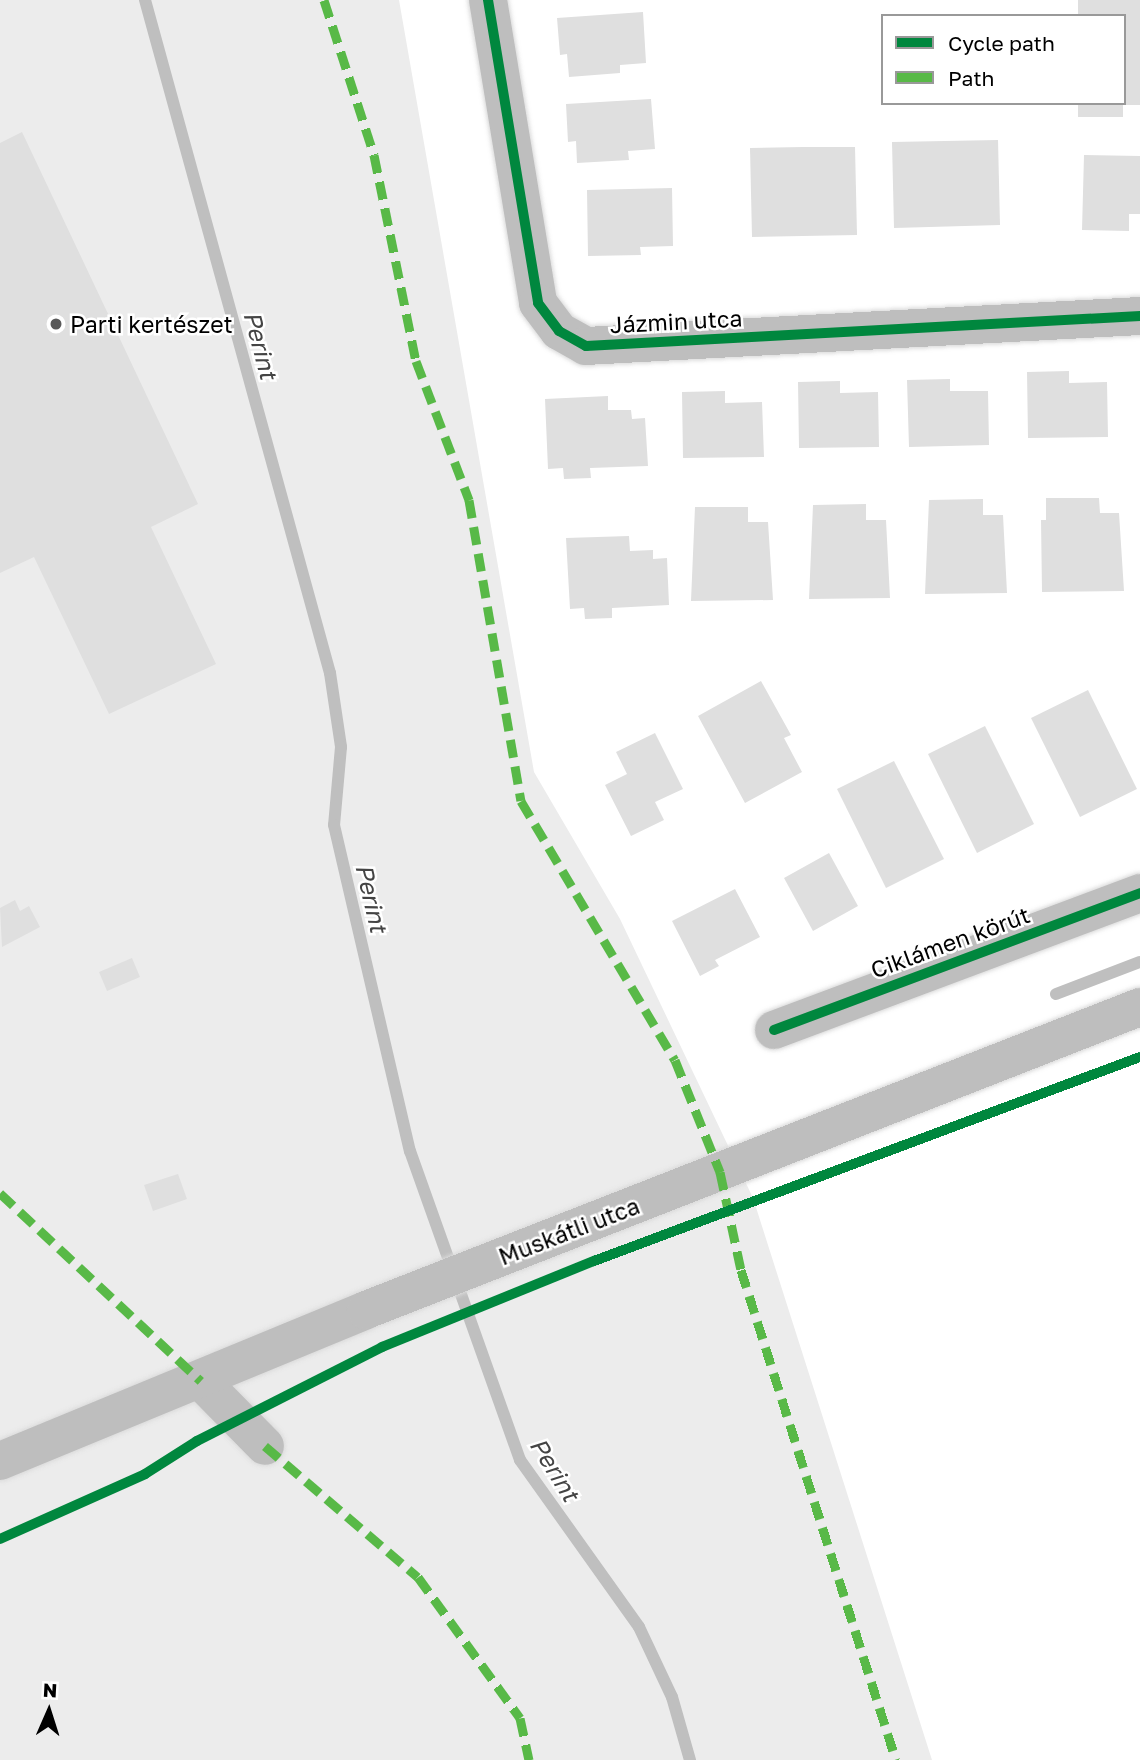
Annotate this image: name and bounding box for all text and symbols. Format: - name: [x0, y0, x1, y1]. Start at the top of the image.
- legend: [881, 14, 1126, 105]
- text: Cycle path: [948, 30, 1055, 56]
- text: Path: [948, 65, 995, 91]
- street label: Jázmin utca: [609, 304, 743, 338]
- water label: Perint: [238, 308, 284, 382]
- place label: Parti kertészet: [70, 310, 233, 338]
- marker: Parti kertészet: [48, 316, 64, 332]
- water label: Perint: [350, 861, 394, 935]
- street label: Ciklámen körút: [867, 900, 1033, 984]
- street label: Muskátli utca: [495, 1192, 643, 1270]
- water label: Perint: [524, 1432, 586, 1506]
- north arrow: [14, 1676, 84, 1746]
- text: N: [42, 1678, 58, 1701]

